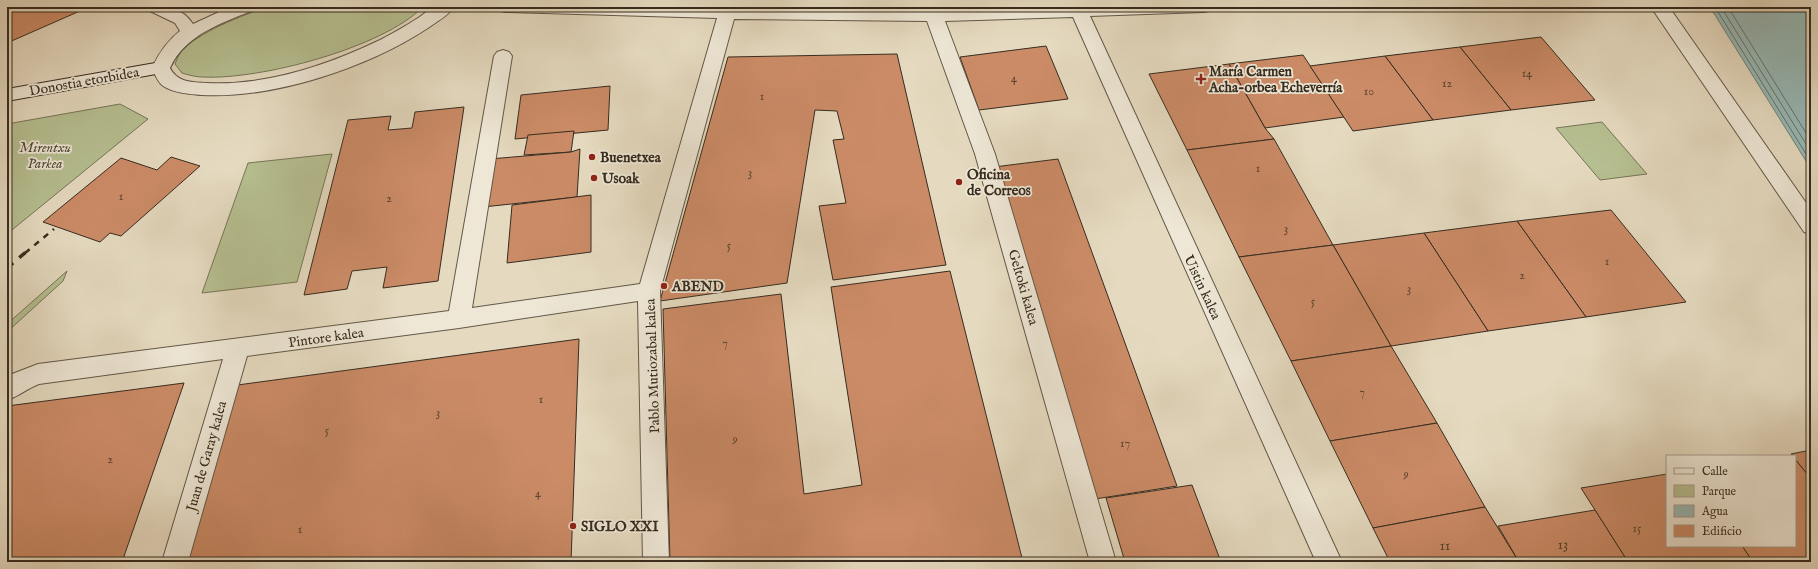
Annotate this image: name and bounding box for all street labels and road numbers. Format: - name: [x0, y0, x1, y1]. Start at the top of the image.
- street label: Donostia etorbidea: [28, 63, 141, 101]
- street label: Geltoki kalea: [1004, 247, 1043, 328]
- street label: Uistin kalea: [1179, 252, 1225, 324]
- street label: Pablo Mutiozabal kalea: [642, 297, 664, 434]
- street label: Pintore kalea: [287, 324, 366, 352]
- street label: Juan de Garay kalea: [182, 398, 232, 516]

